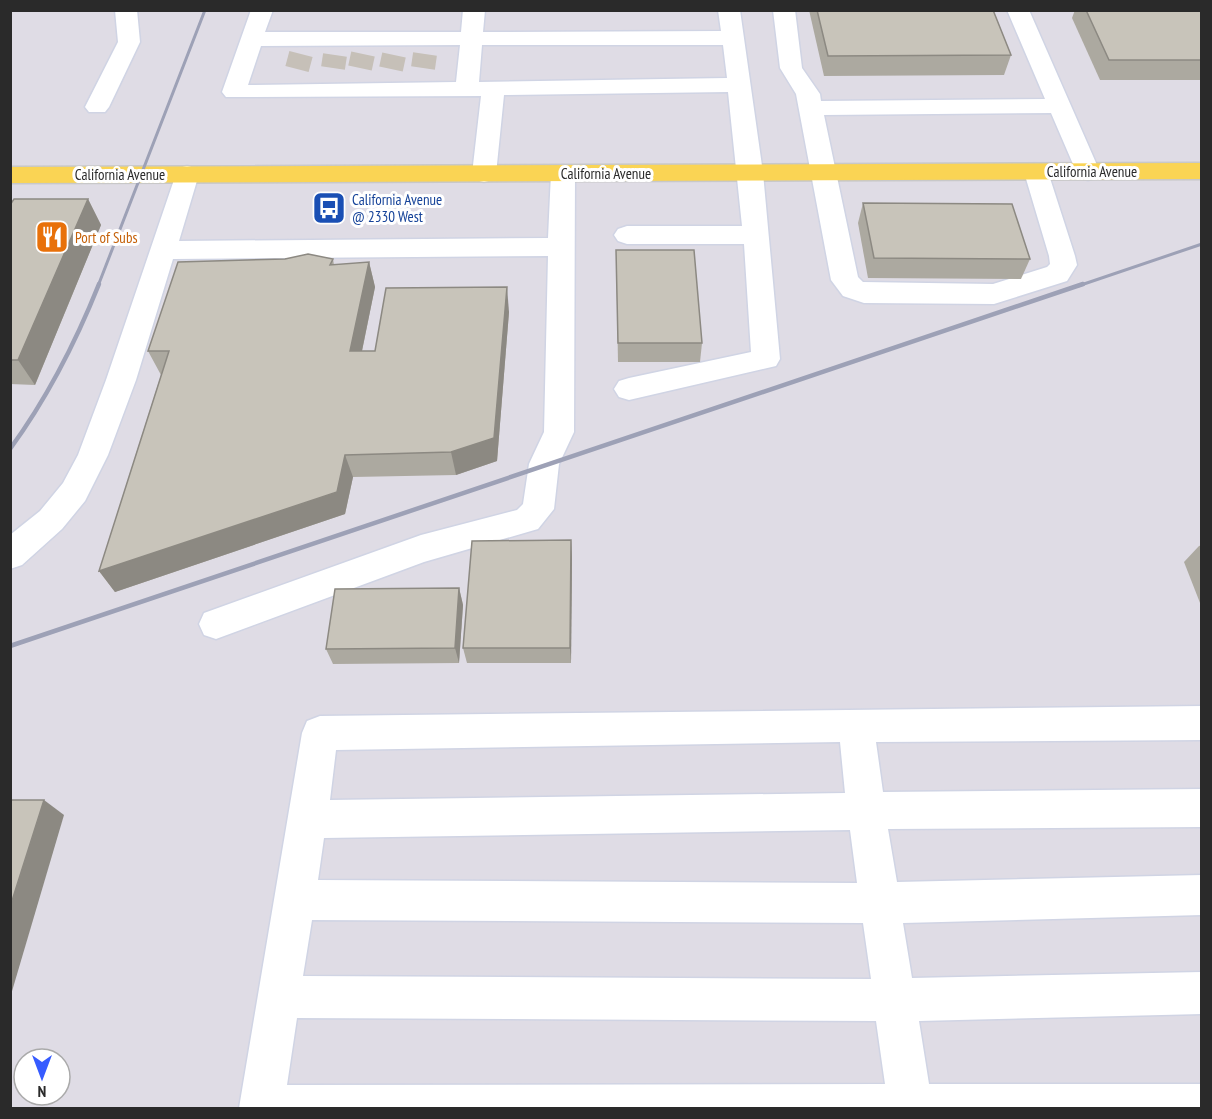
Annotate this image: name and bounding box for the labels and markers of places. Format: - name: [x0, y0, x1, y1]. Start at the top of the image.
- bus stop icon: California Avenue @ 2330 West: [311, 190, 347, 226]
- place label: California Avenue @ 2330 West: [352, 190, 442, 226]
- restaurant icon: Port of Subs: [34, 219, 70, 255]
- place label: Port of Subs: [75, 228, 137, 247]

